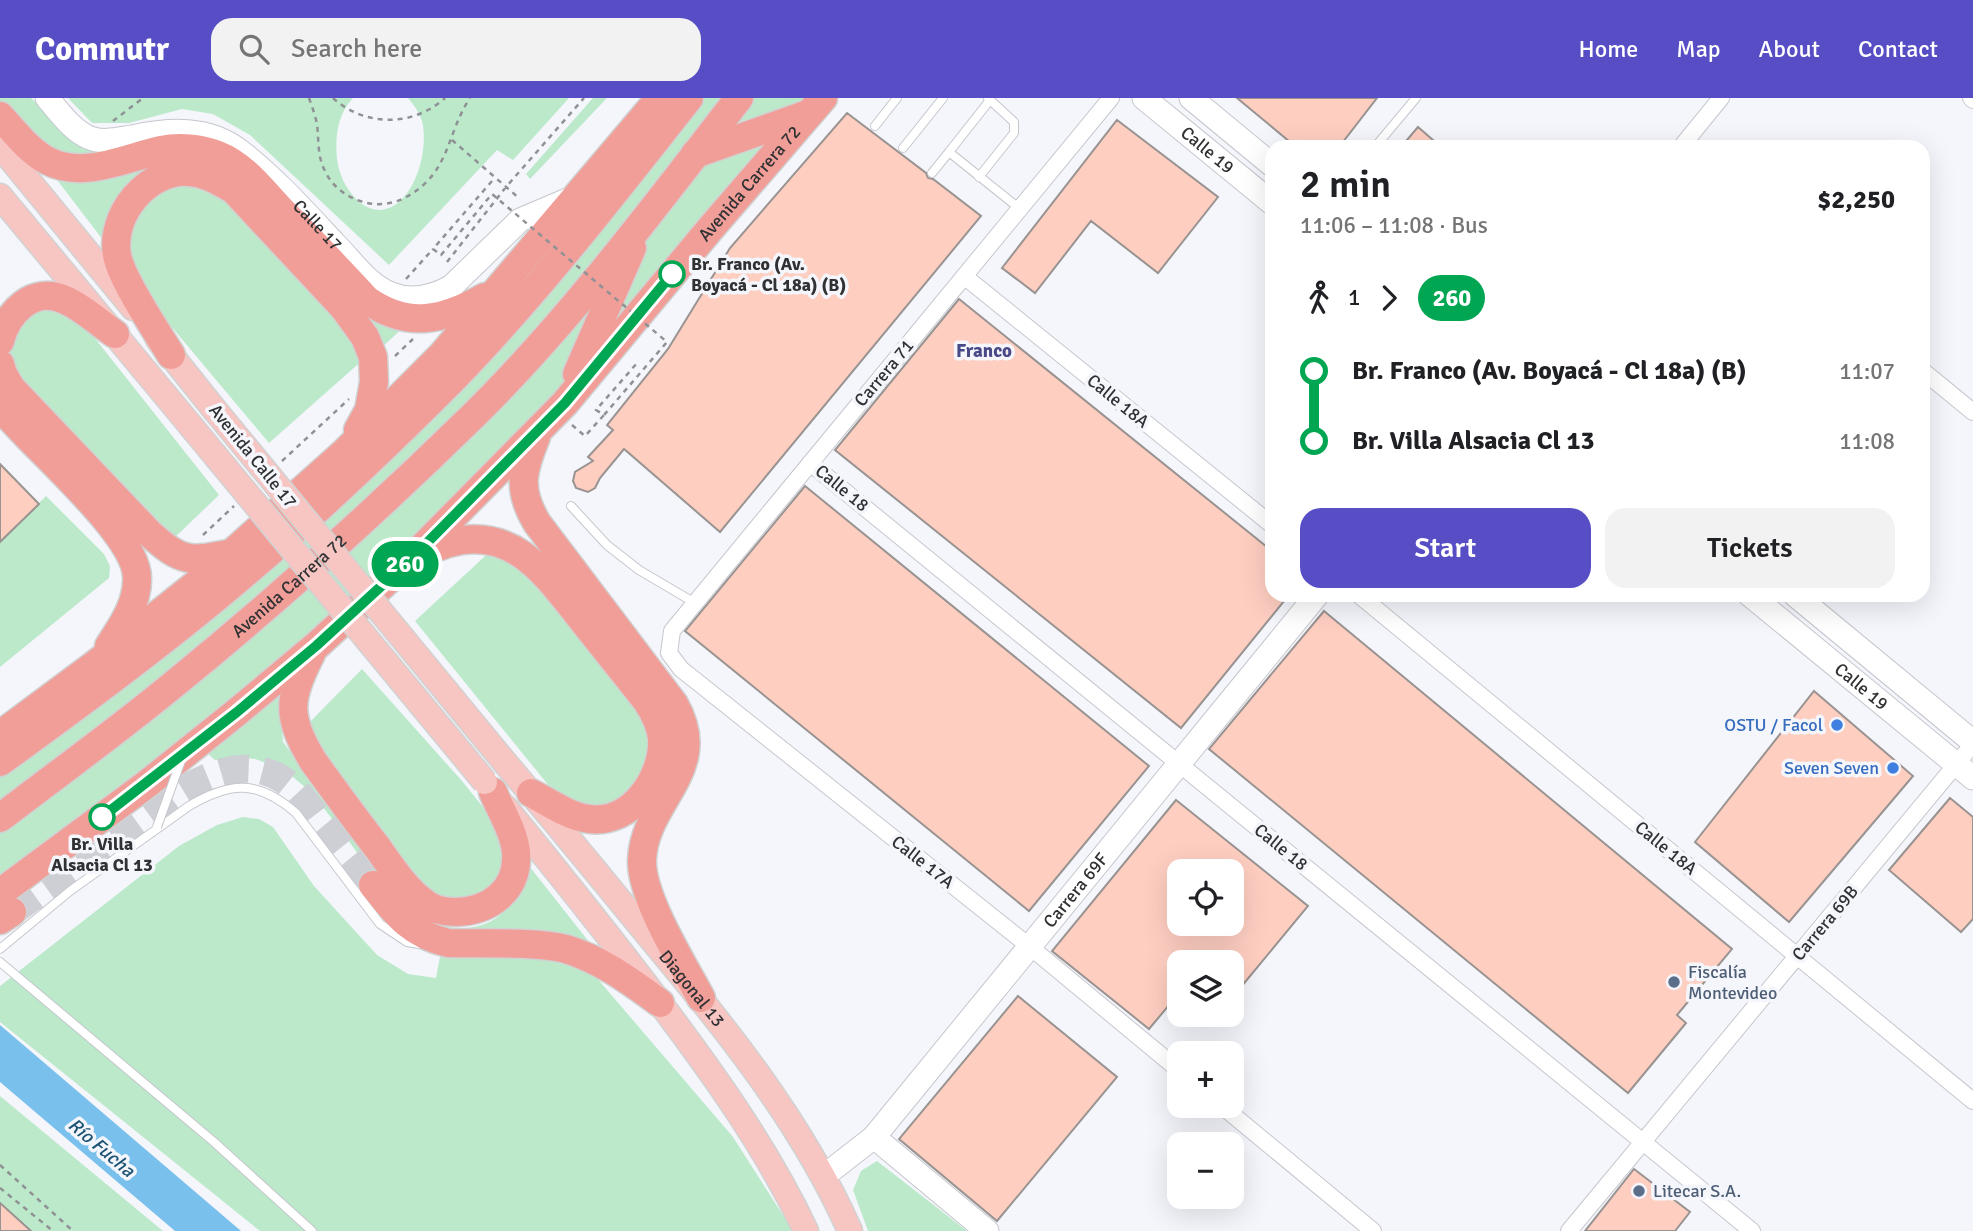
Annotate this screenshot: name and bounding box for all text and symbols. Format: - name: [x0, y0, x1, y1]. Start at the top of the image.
- search box: [211, 18, 701, 81]
- text: Commutr: [35, 29, 169, 70]
- icon: search: [235, 30, 273, 68]
- text: Search here: [291, 33, 422, 65]
- text: Home: [1578, 34, 1638, 64]
- text: Map: [1676, 34, 1721, 64]
- text: About: [1759, 34, 1820, 64]
- text: Contact: [1858, 34, 1938, 64]
- street label: Avenida Carrera 72: [693, 121, 805, 246]
- street label: Calle 19: [1176, 122, 1239, 178]
- text: 2 min: [1300, 161, 1391, 208]
- text: $2,250: [1817, 184, 1895, 216]
- street label: Calle 17: [288, 195, 347, 256]
- text: 11:06 – 11:08 · Bus: [1300, 211, 1488, 240]
- place label: Br. Franco (Av. Boyacá - Cl 18a) (B): [691, 253, 846, 296]
- marker: Br. Franco (Av. Boyacá - Cl 18a) (B): [659, 261, 685, 287]
- icon: walk: [1300, 279, 1338, 317]
- icon: forward: [1370, 279, 1408, 317]
- text: 1: [1348, 283, 1360, 312]
- text: 260: [1432, 283, 1471, 313]
- street label: Carrera 71: [850, 335, 918, 411]
- district label: Franco: [956, 339, 1012, 363]
- text: Br. Franco (Av. Boyacá - Cl 18a) (B): [1352, 355, 1746, 387]
- text: 11:07: [1839, 357, 1895, 386]
- street label: Calle 18A: [1083, 369, 1153, 433]
- street label: Avenida Calle 17: [204, 400, 302, 512]
- text: Br. Villa Alsacia Cl 13: [1352, 425, 1595, 457]
- text: 11:08: [1839, 427, 1895, 456]
- street label: Calle 18: [811, 460, 873, 516]
- button: Start: [1300, 508, 1591, 588]
- button: Tickets: [1605, 508, 1895, 588]
- street label: Avenida Carrera 72: [227, 529, 351, 642]
- line badge: 260: [365, 541, 445, 587]
- text: 260: [386, 549, 424, 579]
- street label: Calle 19: [1830, 658, 1892, 715]
- place label: OSTU / Facol: [1724, 714, 1823, 736]
- marker: OSTU / Facol: [1829, 717, 1845, 733]
- place label: Seven Seven: [1784, 757, 1879, 779]
- marker: Seven Seven: [1885, 760, 1901, 776]
- marker: Br. Villa Alsacia Cl 13: [89, 804, 115, 830]
- street label: Calle 18A: [1631, 816, 1701, 880]
- street label: Calle 18: [1250, 819, 1312, 875]
- street label: Calle 17A: [887, 831, 959, 893]
- place label: Br. Villa Alsacia Cl 13: [51, 833, 153, 876]
- street label: Carrera 69F: [1039, 848, 1113, 932]
- map controls: [1167, 859, 1244, 1209]
- button: locate: [1167, 859, 1244, 936]
- street label: Carrera 69B: [1787, 881, 1863, 965]
- street label: Diagonal 13: [654, 946, 729, 1031]
- button: layers: [1167, 950, 1244, 1027]
- place label: Fiscalía Montevideo: [1688, 961, 1777, 1004]
- marker: Fiscalía Montevideo: [1666, 974, 1682, 990]
- button: +: [1167, 1041, 1244, 1118]
- water label: Río Fucha: [63, 1113, 140, 1183]
- button: −: [1167, 1132, 1244, 1209]
- place label: Litecar S.A.: [1653, 1180, 1741, 1202]
- marker: Litecar S.A.: [1631, 1183, 1647, 1199]

